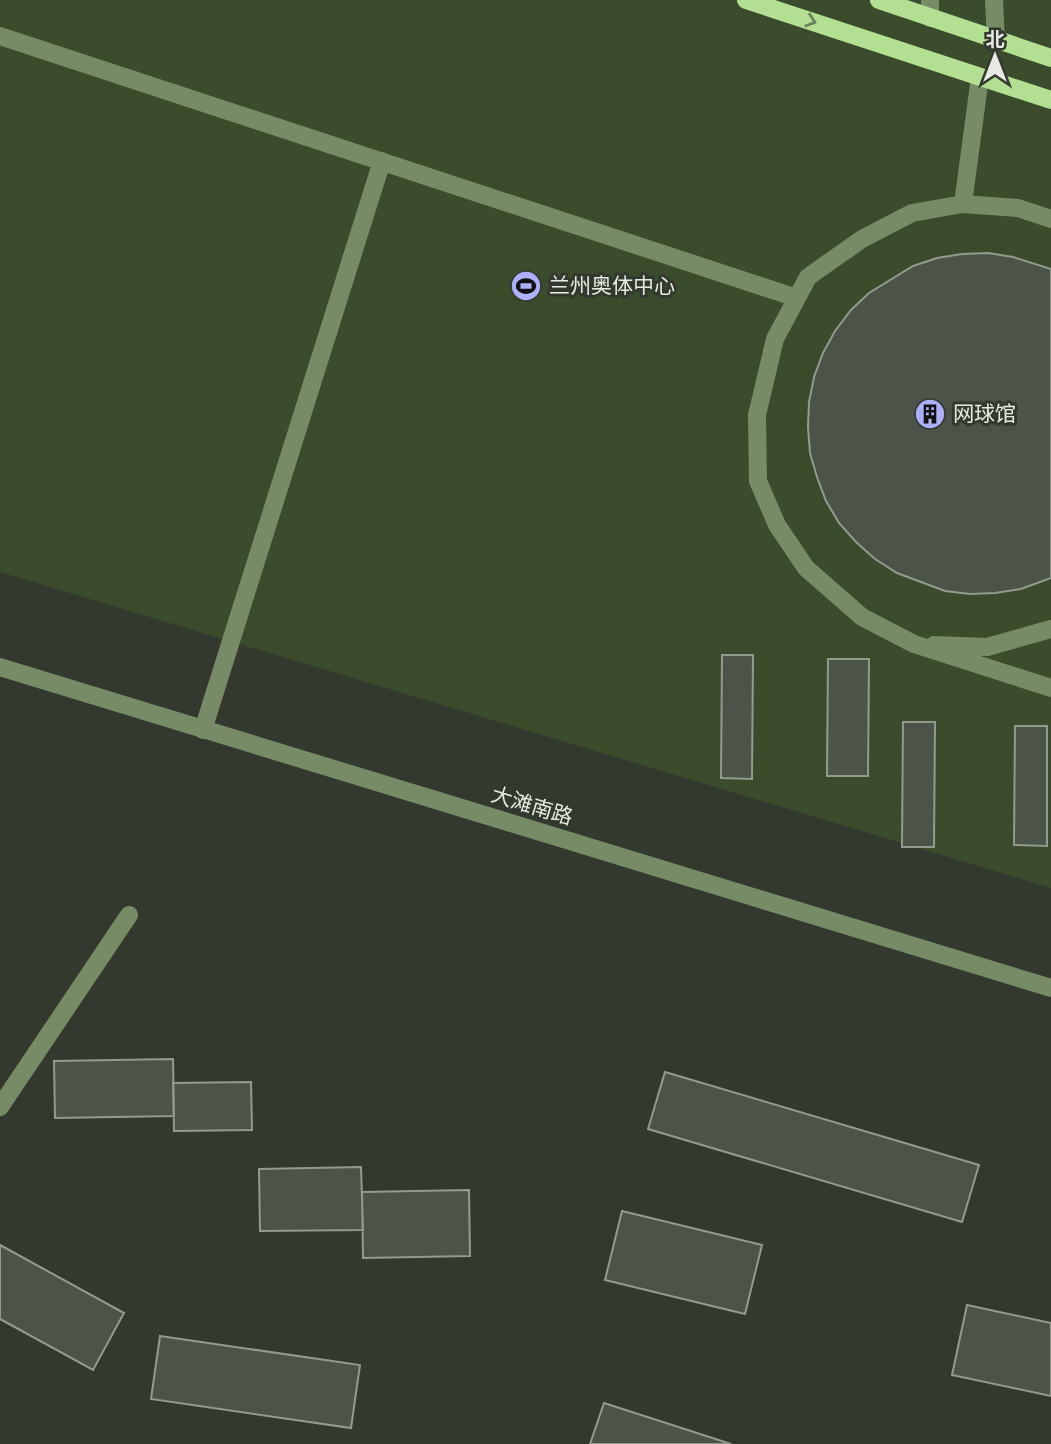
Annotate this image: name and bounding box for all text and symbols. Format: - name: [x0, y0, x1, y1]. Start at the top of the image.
- one-way arrow: [804, 13, 816, 27]
- north arrow: [960, 21, 1030, 91]
- text: 北: [985, 27, 1005, 51]
- sports icon: 兰州奥体中心: [509, 269, 543, 303]
- place label: 兰州奥体中心: [549, 272, 675, 299]
- building icon: 网球馆: [913, 397, 947, 431]
- place label: 网球馆: [953, 400, 1016, 427]
- street label: 大滩南路: [488, 780, 576, 831]

